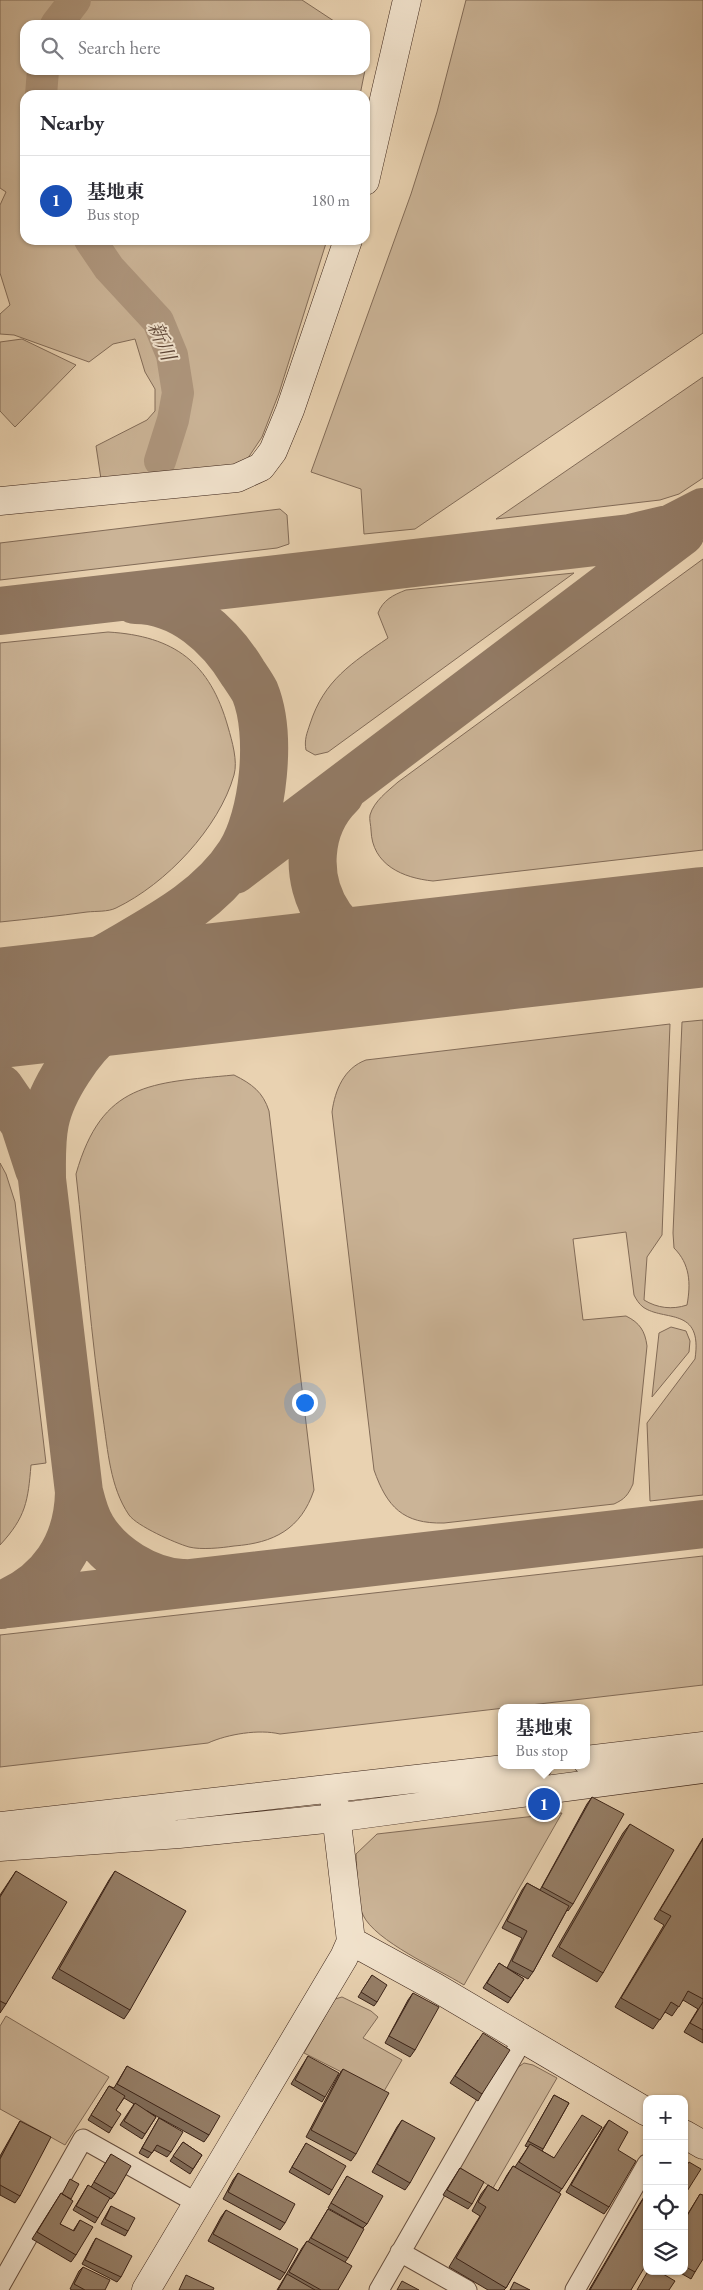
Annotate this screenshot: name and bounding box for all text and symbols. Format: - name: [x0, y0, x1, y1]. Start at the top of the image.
- search box: [20, 20, 370, 75]
- icon: search: [38, 34, 66, 62]
- text: Search here: [78, 35, 160, 60]
- text: Nearby: [40, 109, 104, 136]
- text: 基地東: [87, 179, 144, 204]
- text: 1: [52, 190, 60, 211]
- text: 180 m: [311, 190, 350, 211]
- text: Bus stop: [87, 204, 140, 225]
- water label: 新川: [142, 318, 183, 366]
- your location: [292, 1390, 318, 1416]
- popup: [498, 1704, 590, 1769]
- text: 基地東: [515, 1715, 573, 1740]
- text: Bus stop: [515, 1740, 568, 1761]
- pin: 1: [528, 1785, 560, 1823]
- map controls: [643, 2095, 688, 2275]
- button: +: [643, 2095, 688, 2140]
- button: −: [643, 2140, 688, 2185]
- button: locate: [643, 2185, 688, 2230]
- button: layers: [643, 2230, 688, 2275]

